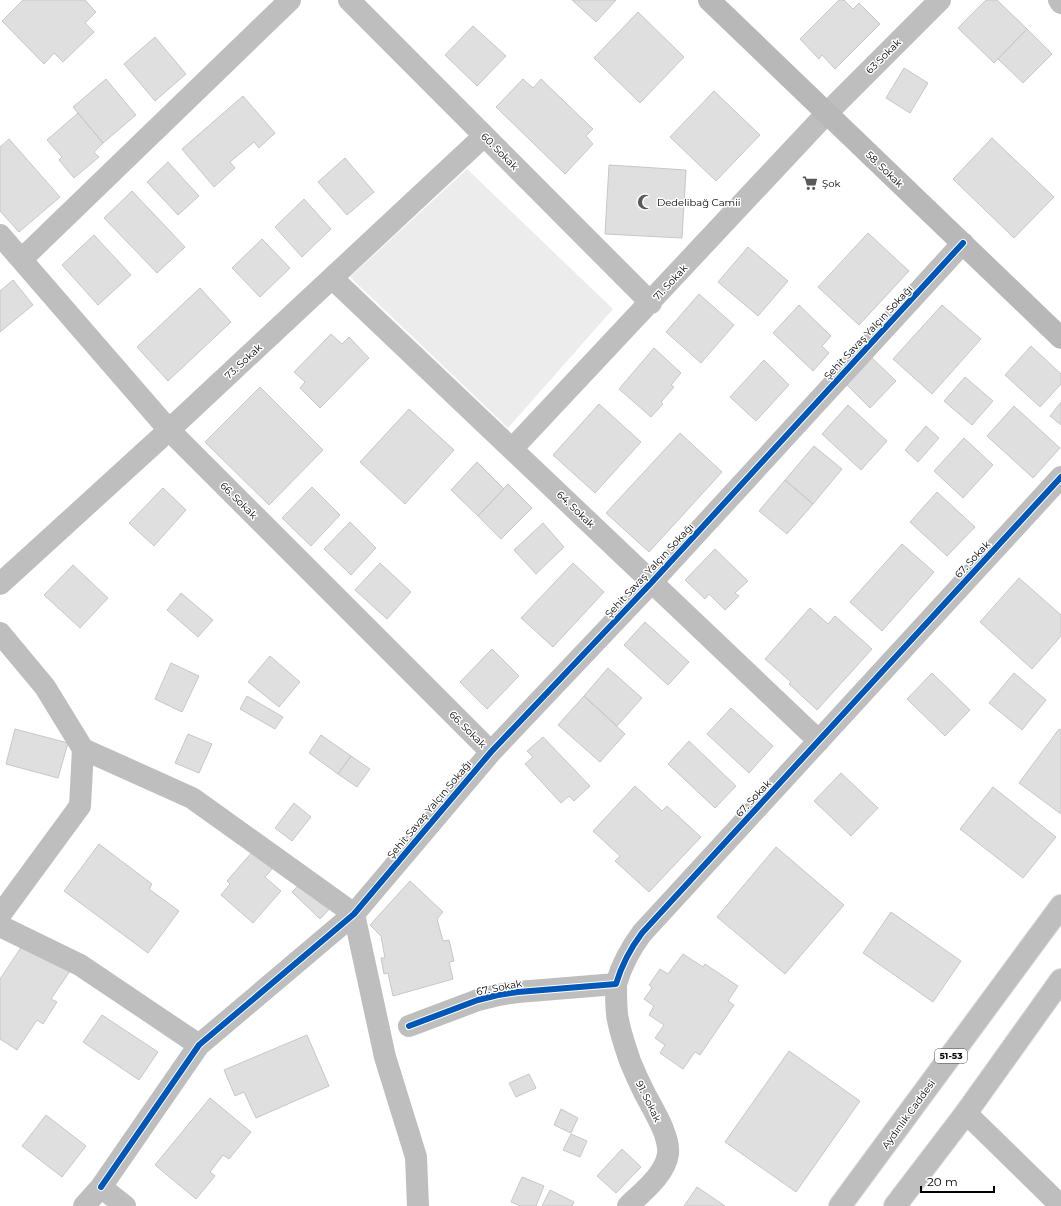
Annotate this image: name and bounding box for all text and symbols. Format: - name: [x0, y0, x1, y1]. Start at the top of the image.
- street label: 63 Sokak: [863, 36, 904, 77]
- street label: 60. Sokak: [478, 130, 521, 173]
- street label: 58. Sokak: [863, 148, 906, 190]
- supermarket icon: Şok: [801, 174, 819, 192]
- place label: Şok: [822, 177, 840, 190]
- mosque icon: Dedelibağ Camii: [636, 193, 654, 211]
- place label: Dedelibağ Camii: [657, 196, 741, 209]
- street label: 71. Sokak: [650, 262, 690, 303]
- street label: Şehit Savaş Yalçın Sokağı: [821, 282, 916, 382]
- street label: 73. Sokak: [222, 341, 265, 382]
- street label: 66. Sokak: [217, 479, 260, 522]
- street label: 64. Sokak: [554, 488, 597, 531]
- street label: Şehit Savaş Yalçın Sokağı: [602, 520, 697, 620]
- street label: 67. Sokak: [952, 538, 993, 581]
- street label: 66. Sokak: [446, 708, 489, 751]
- street label: Şehit Savaş Yalçın Sokağı: [384, 757, 474, 861]
- street label: 67. Sokak: [733, 777, 774, 820]
- street label: 67. Sokak: [475, 977, 523, 998]
- road number: 51-53: [935, 1049, 967, 1063]
- street label: Aydınlık Caddesi: [879, 1077, 938, 1151]
- street label: 91. Sokak: [633, 1078, 664, 1124]
- scale bar: [921, 1168, 994, 1194]
- text: 20 m: [927, 1174, 958, 1189]

